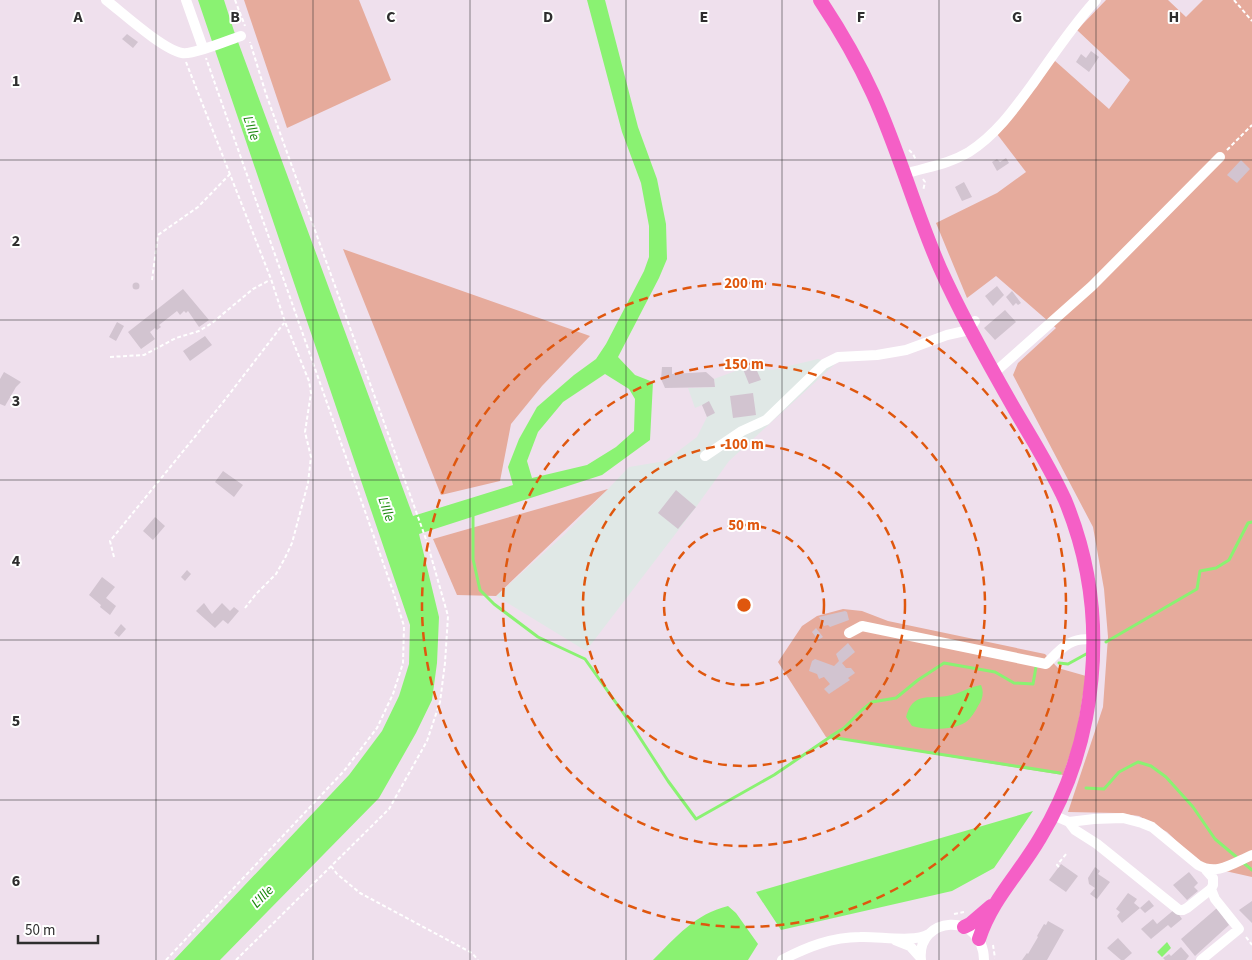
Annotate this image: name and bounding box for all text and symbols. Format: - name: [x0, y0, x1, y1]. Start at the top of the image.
- text: A: [72, 6, 83, 28]
- text: B: [230, 6, 240, 28]
- text: C: [386, 6, 396, 28]
- text: D: [543, 6, 553, 28]
- text: E: [700, 6, 708, 28]
- text: F: [857, 6, 865, 28]
- text: G: [1012, 6, 1022, 28]
- text: H: [1169, 6, 1179, 28]
- text: 1: [12, 70, 20, 92]
- water label: L'Ille: [238, 113, 265, 144]
- text: 2: [12, 230, 20, 252]
- text: 200 m: [724, 273, 764, 294]
- text: 150 m: [724, 354, 764, 375]
- text: 3: [12, 390, 20, 412]
- text: 100 m: [724, 434, 764, 455]
- water label: L'Ille: [373, 494, 400, 525]
- text: 50 m: [728, 515, 760, 536]
- text: 4: [12, 550, 21, 572]
- centre of rings: [735, 596, 753, 614]
- text: 5: [12, 710, 20, 732]
- text: 6: [12, 870, 20, 892]
- water label: L'Ille: [247, 881, 279, 913]
- scale bar: [18, 912, 98, 944]
- text: 50 m: [25, 920, 55, 941]

